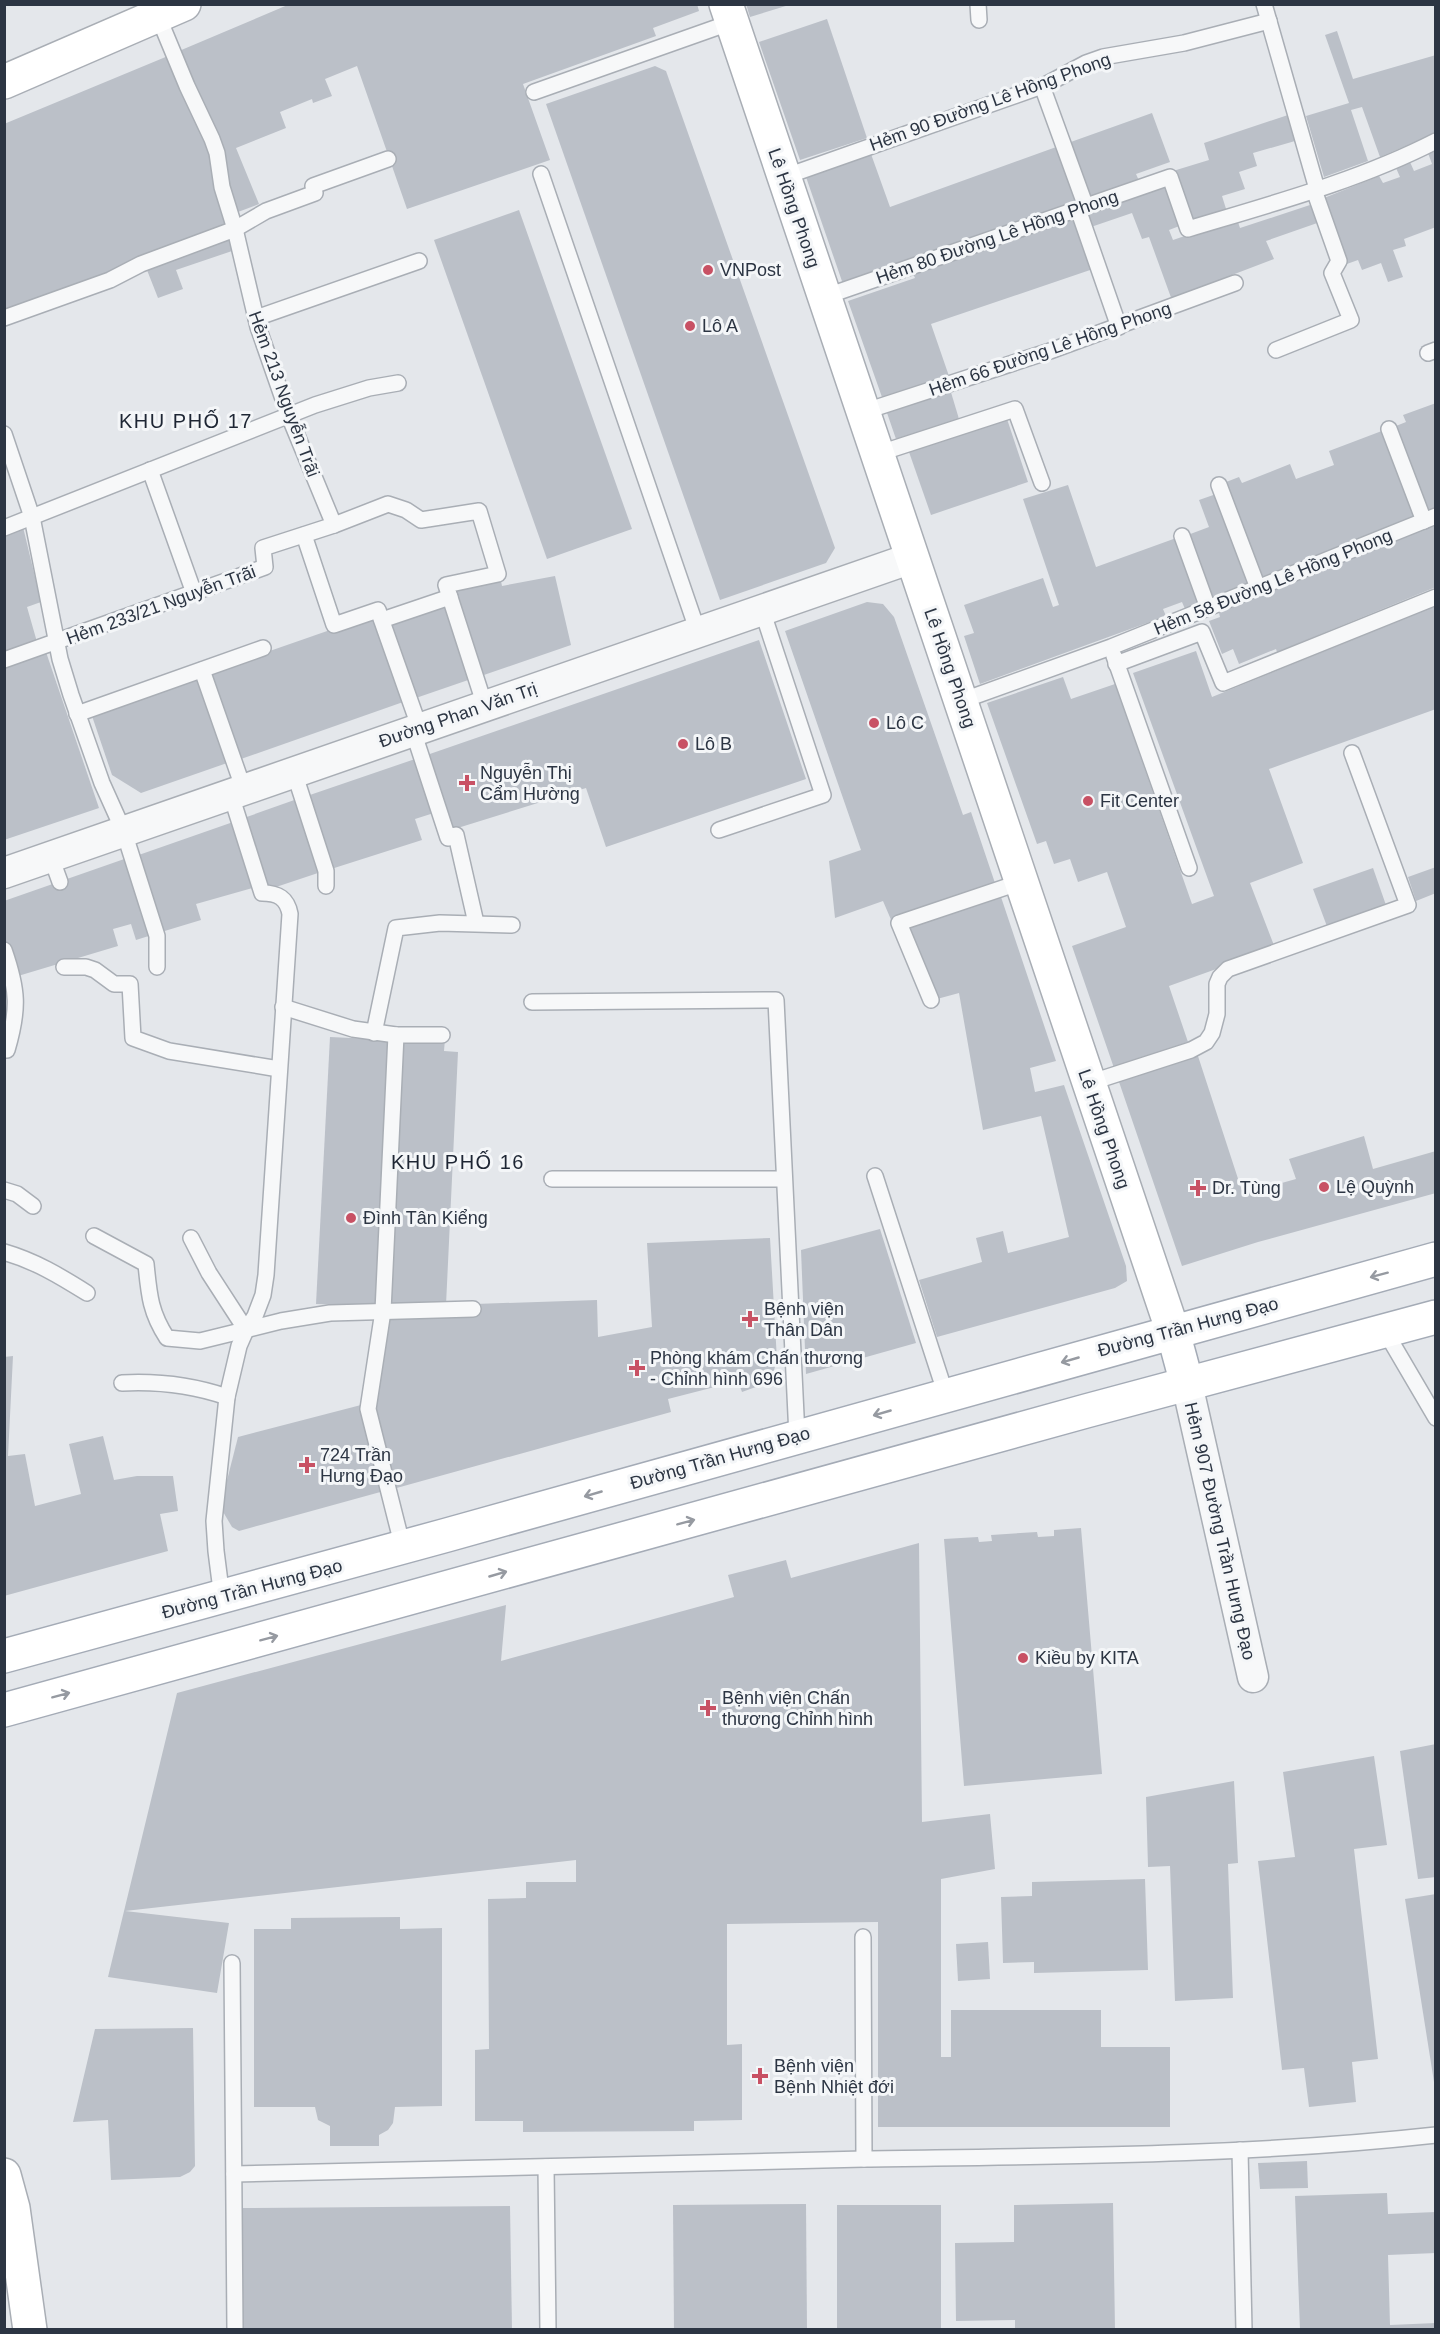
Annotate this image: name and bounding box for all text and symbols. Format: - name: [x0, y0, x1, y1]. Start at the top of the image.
- street label: Hẻm 90 Đường Lê Hồng Phong: [867, 49, 1113, 155]
- street label: Lê Hồng Phong: [764, 146, 824, 270]
- street label: Hẻm 80 Đường Lê Hồng Phong: [873, 186, 1121, 288]
- place label: VNPost: [720, 260, 781, 280]
- marker: VNPost: [701, 263, 715, 277]
- street label: Hẻm 66 Đường Lê Hồng Phong: [926, 298, 1174, 400]
- street label: Hẻm 213 Nguyễn Trãi: [245, 308, 324, 480]
- place label: Lô A: [702, 316, 738, 336]
- marker: Lô A: [683, 319, 697, 333]
- district label: KHU PHỐ 17: [119, 409, 253, 432]
- street label: Hẻm 58 Đường Lê Hồng Phong: [1151, 525, 1395, 639]
- street label: Hẻm 233/21 Nguyễn Trãi: [63, 560, 258, 649]
- street label: Lê Hồng Phong: [920, 606, 980, 730]
- street label: Đường Phan Văn Trị: [376, 679, 540, 751]
- place label: Lô C: [886, 713, 924, 733]
- marker: Lô C: [867, 716, 881, 730]
- place label: Lô B: [695, 734, 732, 754]
- marker: Lô B: [676, 737, 690, 751]
- place label: Nguyễn Thị Cẩm Hường: [480, 762, 580, 804]
- marker: Nguyễn Thị Cẩm Hường: [458, 774, 476, 792]
- place label: Fit Center: [1100, 791, 1179, 811]
- marker: Fit Center: [1081, 794, 1095, 808]
- street label: Lê Hồng Phong: [1074, 1067, 1134, 1191]
- district label: KHU PHỐ 16: [391, 1150, 525, 1173]
- place label: Lệ Quỳnh: [1336, 1177, 1414, 1197]
- place label: Dr. Tùng: [1212, 1178, 1281, 1198]
- marker: Dr. Tùng: [1189, 1179, 1207, 1197]
- marker: Lệ Quỳnh: [1317, 1180, 1331, 1194]
- place label: Đình Tân Kiểng: [363, 1208, 488, 1228]
- marker: Đình Tân Kiểng: [344, 1211, 358, 1225]
- one-way arrow: [1370, 1270, 1389, 1281]
- street label: Đường Trần Hưng Đạo: [1096, 1293, 1280, 1361]
- place label: Bệnh viện Thân Dân: [764, 1299, 844, 1340]
- marker: Bệnh viện Thân Dân: [741, 1310, 759, 1328]
- place label: Phòng khám Chấn thương - Chỉnh hình 696: [650, 1348, 863, 1389]
- one-way arrow: [1061, 1355, 1080, 1366]
- marker: Phòng khám Chấn thương - Chỉnh hình 696: [628, 1359, 646, 1377]
- street label: Hẻm 907 Đường Trần Hưng Đạo: [1181, 1400, 1259, 1662]
- one-way arrow: [873, 1408, 892, 1419]
- street label: Đường Trần Hưng Đạo: [628, 1423, 812, 1493]
- place label: 724 Trần Hưng Đạo: [320, 1445, 403, 1486]
- marker: 724 Trần Hưng Đạo: [298, 1456, 316, 1474]
- one-way arrow: [584, 1489, 603, 1500]
- one-way arrow: [676, 1516, 695, 1528]
- street label: Đường Trần Hưng Đạo: [160, 1555, 344, 1623]
- one-way arrow: [488, 1568, 507, 1580]
- one-way arrow: [259, 1631, 278, 1643]
- place label: Kiều by KITA: [1035, 1648, 1139, 1668]
- marker: Kiều by KITA: [1016, 1651, 1030, 1665]
- place label: Bệnh viện Chấn thương Chỉnh hình: [722, 1688, 873, 1729]
- one-way arrow: [51, 1689, 70, 1700]
- marker: Bệnh viện Chấn thương Chỉnh hình: [699, 1699, 717, 1717]
- place label: Bệnh viện Bệnh Nhiệt đới: [774, 2056, 894, 2097]
- marker: Bệnh viện Bệnh Nhiệt đới: [751, 2067, 769, 2085]

